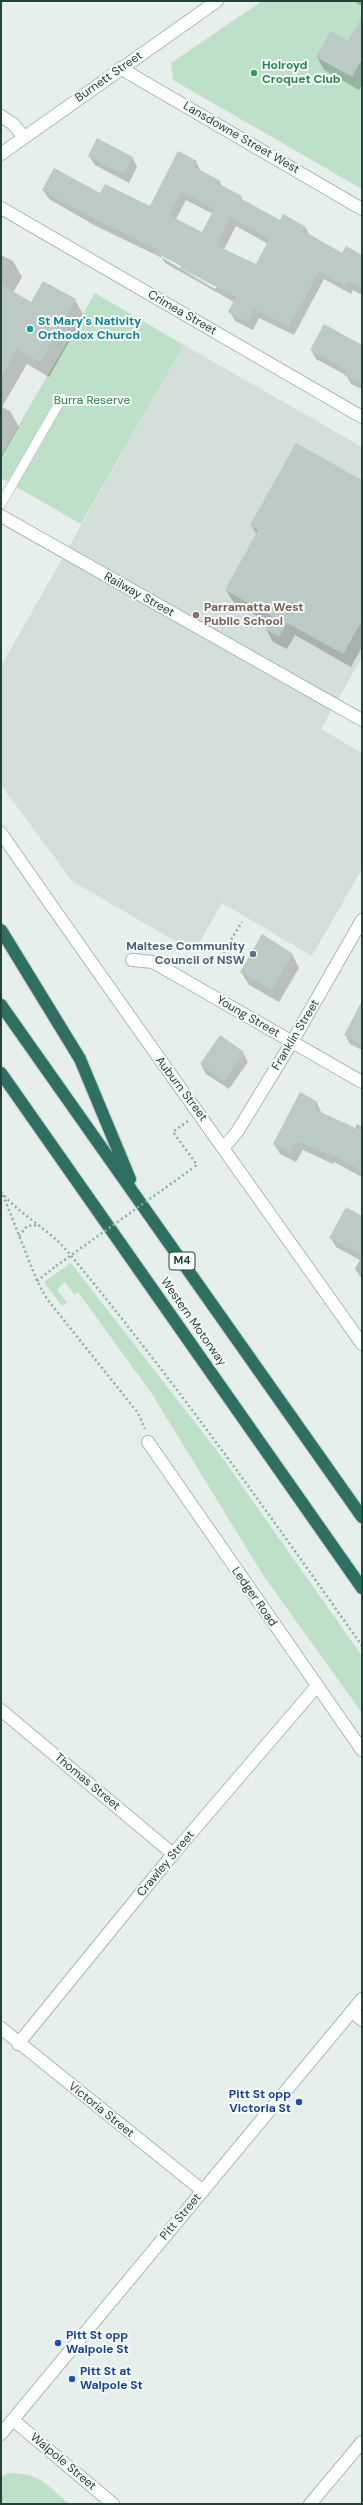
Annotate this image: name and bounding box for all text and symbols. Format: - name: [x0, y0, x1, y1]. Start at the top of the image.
- street label: Burnett Street: [73, 49, 145, 105]
- place label: Holroyd Croquet Club: [262, 59, 341, 87]
- marker: Holroyd Croquet Club: [249, 68, 259, 78]
- street label: Lansdowne Street West: [180, 99, 302, 177]
- street label: Crimea Street: [145, 287, 219, 339]
- place label: St Mary's Nativity Orthodox Church: [38, 315, 141, 343]
- marker: St Mary's Nativity Orthodox Church: [25, 324, 35, 334]
- park label: Burra Reserve: [54, 394, 130, 408]
- street label: Railway Street: [101, 570, 177, 620]
- place label: Parramatta West Public School: [204, 601, 304, 629]
- marker: Parramatta West Public School: [191, 610, 201, 620]
- place label: Maltese Community Council of NSW: [126, 940, 245, 968]
- marker: Maltese Community Council of NSW: [248, 949, 258, 959]
- street label: Young Street: [214, 993, 282, 1041]
- street label: Franklin Street: [269, 997, 323, 1073]
- street label: Auburn Street: [152, 1054, 210, 1124]
- road number: M4: [169, 1252, 195, 1270]
- street label: Western Motorway: [157, 1275, 229, 1369]
- street label: Ledger Road: [228, 1565, 280, 1629]
- street label: Thomas Street: [51, 1750, 123, 1814]
- street label: Crawley Street: [134, 1828, 198, 1900]
- street label: Victoria Street: [65, 2079, 137, 2141]
- place label: Pitt St opp Victoria St: [229, 2088, 291, 2116]
- marker: Pitt St opp Victoria St: [294, 2097, 304, 2107]
- street label: Pitt Street: [157, 2191, 205, 2243]
- place label: Pitt St opp Walpole St: [66, 2329, 129, 2357]
- marker: Pitt St opp Walpole St: [53, 2338, 63, 2348]
- place label: Pitt St at Walpole St: [80, 2365, 143, 2393]
- marker: Pitt St at Walpole St: [67, 2374, 77, 2384]
- street label: Walpole Street: [27, 2430, 99, 2494]

